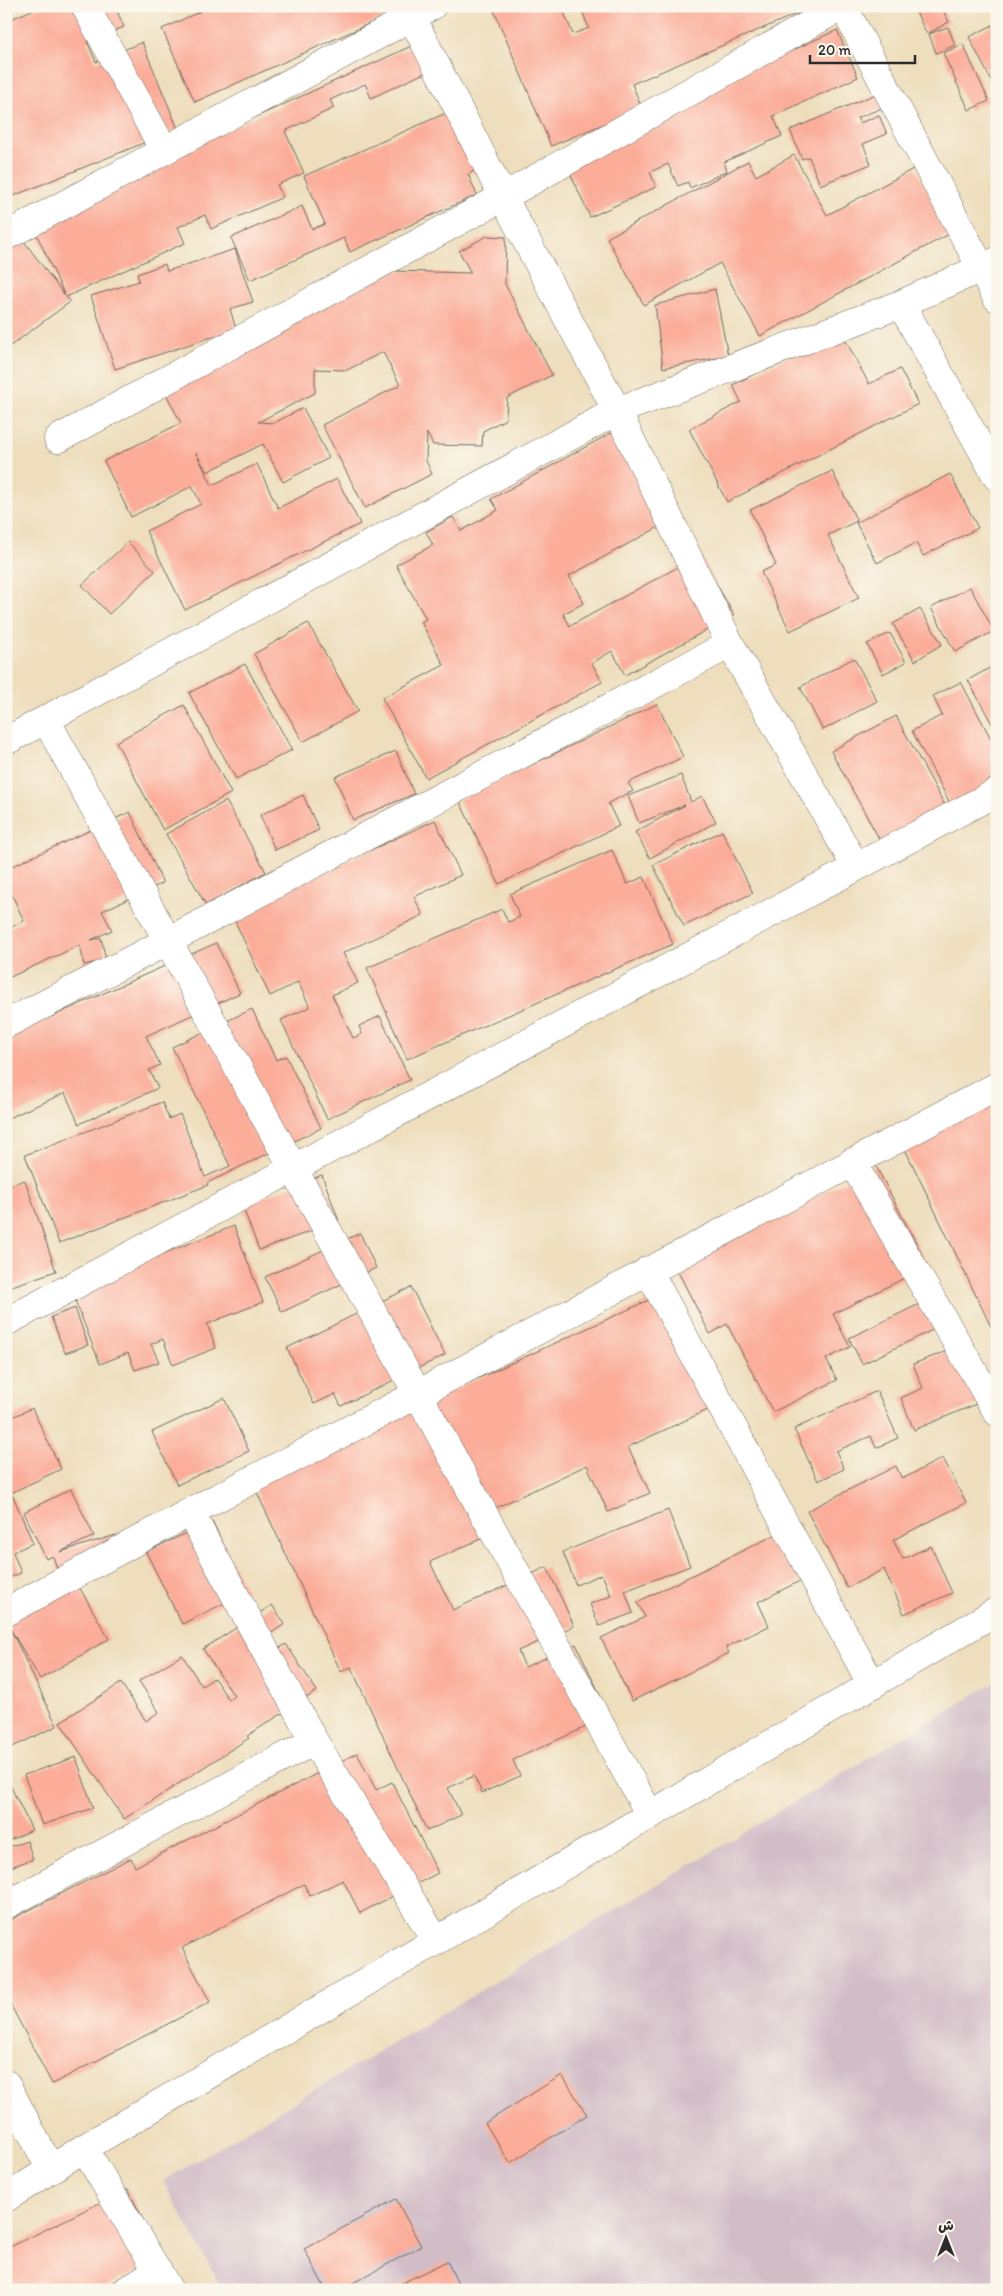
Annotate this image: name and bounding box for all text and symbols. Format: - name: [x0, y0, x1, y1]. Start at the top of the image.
- scale bar: [810, 32, 916, 64]
- text: 20 m: [818, 41, 852, 59]
- north arrow: [920, 2214, 970, 2264]
- text: ش: [938, 2217, 954, 2234]

